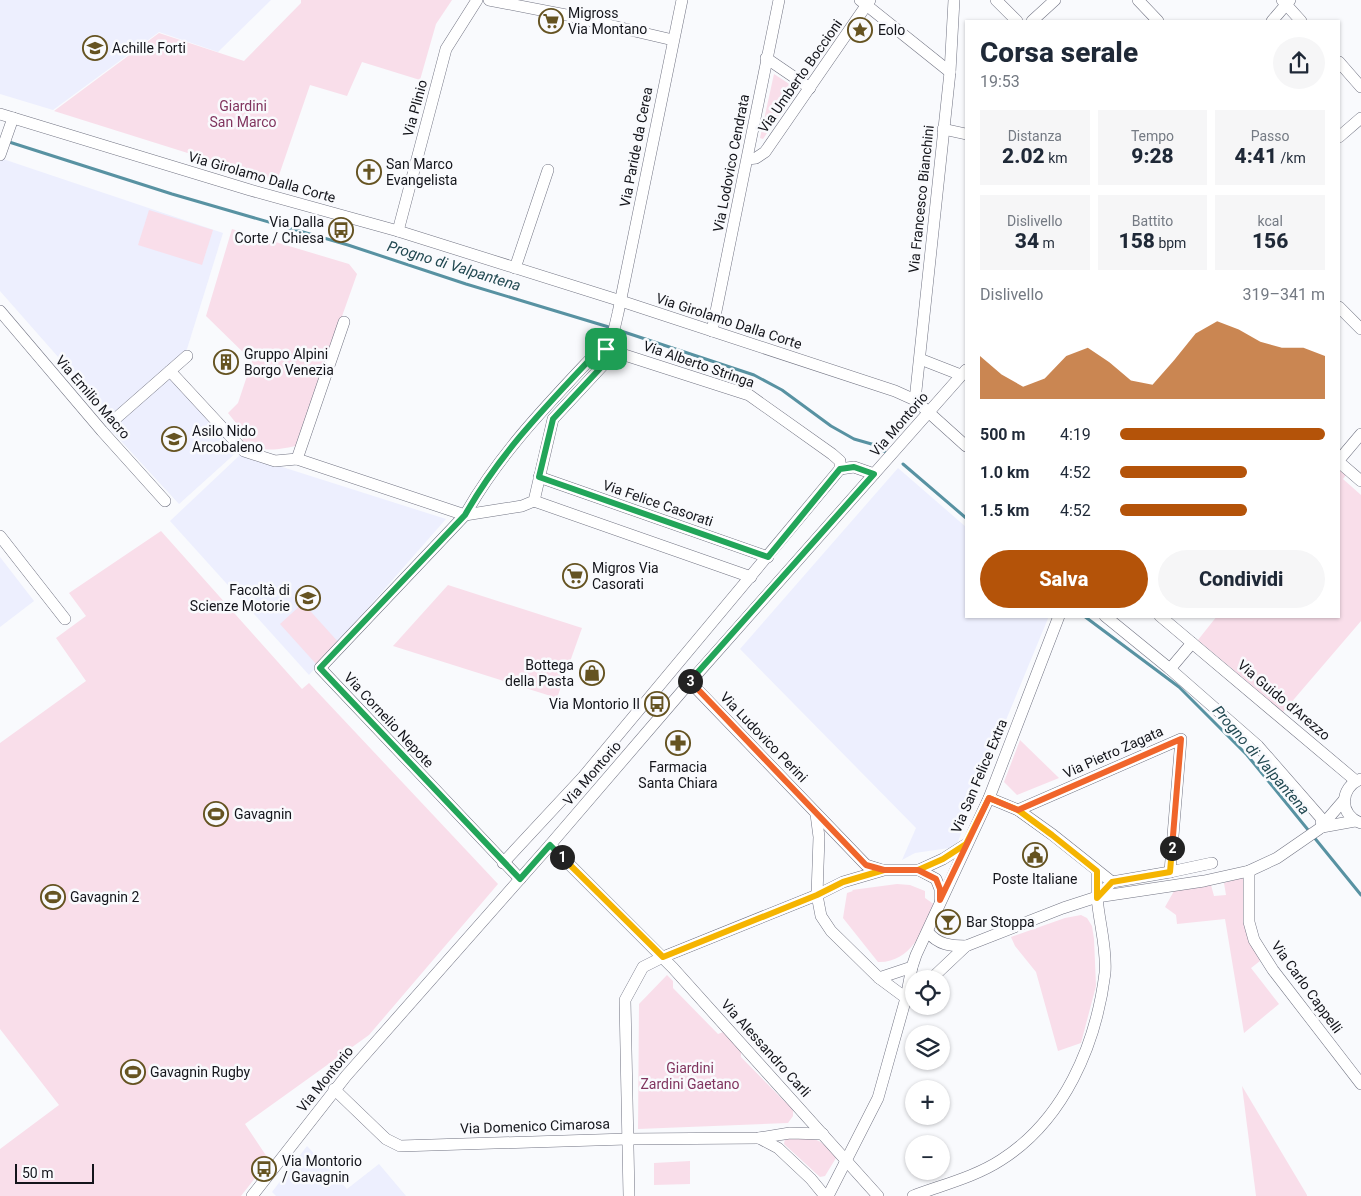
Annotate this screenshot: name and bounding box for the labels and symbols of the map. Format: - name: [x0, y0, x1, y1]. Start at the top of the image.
- place label: Migross Via Montano: [568, 5, 647, 37]
- supermarket icon: Migross Via Montano: [538, 8, 564, 34]
- street label: Via Umberto Boccioni: [755, 16, 845, 136]
- place icon: Eolo: [847, 17, 873, 43]
- place label: Eolo: [878, 22, 905, 38]
- school or university icon: Achille Forti: [82, 35, 108, 61]
- place label: Achille Forti: [112, 40, 186, 56]
- street label: Via Plinio: [400, 78, 430, 138]
- street label: Via Paride da Cerea: [617, 86, 655, 208]
- street label: Via Lodovico Cendrata: [710, 93, 752, 233]
- park label: Giardini San Marco: [210, 98, 276, 130]
- street label: Via Francesco Bianchini: [905, 124, 937, 274]
- street label: Via Girolamo Dalla Corte: [186, 148, 338, 206]
- place label: San Marco Evangelista: [386, 156, 457, 188]
- church icon: San Marco Evangelista: [356, 159, 382, 185]
- place label: Via Dalla Corte / Chiesa: [235, 214, 324, 246]
- bus stop icon: Via Dalla Corte / Chiesa: [328, 217, 354, 243]
- water label: Progno di Valpantena: [385, 237, 523, 295]
- street label: Via Girolamo Dalla Corte: [654, 290, 804, 352]
- pin: [585, 328, 627, 370]
- street label: Via Alberto Stringa: [641, 337, 757, 391]
- place label: Gruppo Alpini Borgo Venezia: [244, 346, 334, 378]
- building icon: Gruppo Alpini Borgo Venezia: [213, 349, 239, 375]
- street label: Via Emilio Macro: [52, 352, 134, 442]
- street label: Via Montorio: [867, 389, 931, 459]
- place label: Asilo Nido Arcobaleno: [192, 423, 263, 455]
- school or university icon: Asilo Nido Arcobaleno: [161, 426, 187, 452]
- street label: Via Felice Casorati: [601, 477, 715, 529]
- place label: Migros Via Casorati: [592, 560, 659, 592]
- supermarket icon: Migros Via Casorati: [562, 563, 588, 589]
- place label: Facoltà di Scienze Motorie: [190, 582, 290, 614]
- school or university icon: Facoltà di Scienze Motorie: [295, 585, 321, 611]
- place label: Bottega della Pasta: [505, 657, 574, 689]
- street label: Via Guido d'Arezzo: [1234, 657, 1334, 743]
- shop icon: Bottega della Pasta: [579, 660, 605, 686]
- pin: 3: [678, 668, 702, 694]
- street label: Via Cornelio Nepote: [341, 669, 437, 771]
- street label: Via Ludovico Perini: [717, 689, 811, 785]
- bus stop icon: Via Montorio II: [644, 691, 670, 717]
- place label: Via Montorio II: [549, 696, 640, 712]
- water label: Progno di Valpantena: [1209, 702, 1313, 818]
- street label: Via San Felice Extra: [948, 717, 1010, 835]
- street label: Via Pietro Zagata: [1061, 723, 1165, 781]
- pharmacy icon: Farmacia Santa Chiara: [665, 730, 691, 756]
- street label: Via Montorio: [560, 738, 624, 808]
- place label: Farmacia Santa Chiara: [638, 759, 718, 791]
- sports icon: Gavagnin: [203, 801, 229, 827]
- place label: Gavagnin: [234, 806, 292, 822]
- pin: 2: [1160, 836, 1184, 860]
- public building icon: Poste Italiane: [1022, 842, 1048, 868]
- pin: 1: [550, 844, 574, 870]
- place label: Poste Italiane: [992, 871, 1078, 887]
- sports icon: Gavagnin 2: [40, 884, 66, 910]
- place label: Gavagnin 2: [70, 889, 140, 905]
- bar icon: Bar Stoppa: [935, 909, 961, 935]
- place label: Bar Stoppa: [966, 914, 1035, 930]
- street label: Via Carlo Cappelli: [1268, 938, 1346, 1036]
- street label: Via Alessandro Carli: [718, 996, 814, 1100]
- street label: Via Montorio: [294, 1043, 356, 1115]
- sports icon: Gavagnin Rugby: [120, 1059, 146, 1085]
- park label: Giardini Zardini Gaetano: [640, 1060, 740, 1092]
- place label: Gavagnin Rugby: [150, 1064, 251, 1080]
- street label: Via Domenico Cimarosa: [460, 1115, 610, 1137]
- place label: Via Montorio / Gavagnin: [282, 1153, 362, 1185]
- bus stop icon: Via Montorio / Gavagnin: [251, 1156, 277, 1182]
- scale bar: [15, 1161, 94, 1184]

